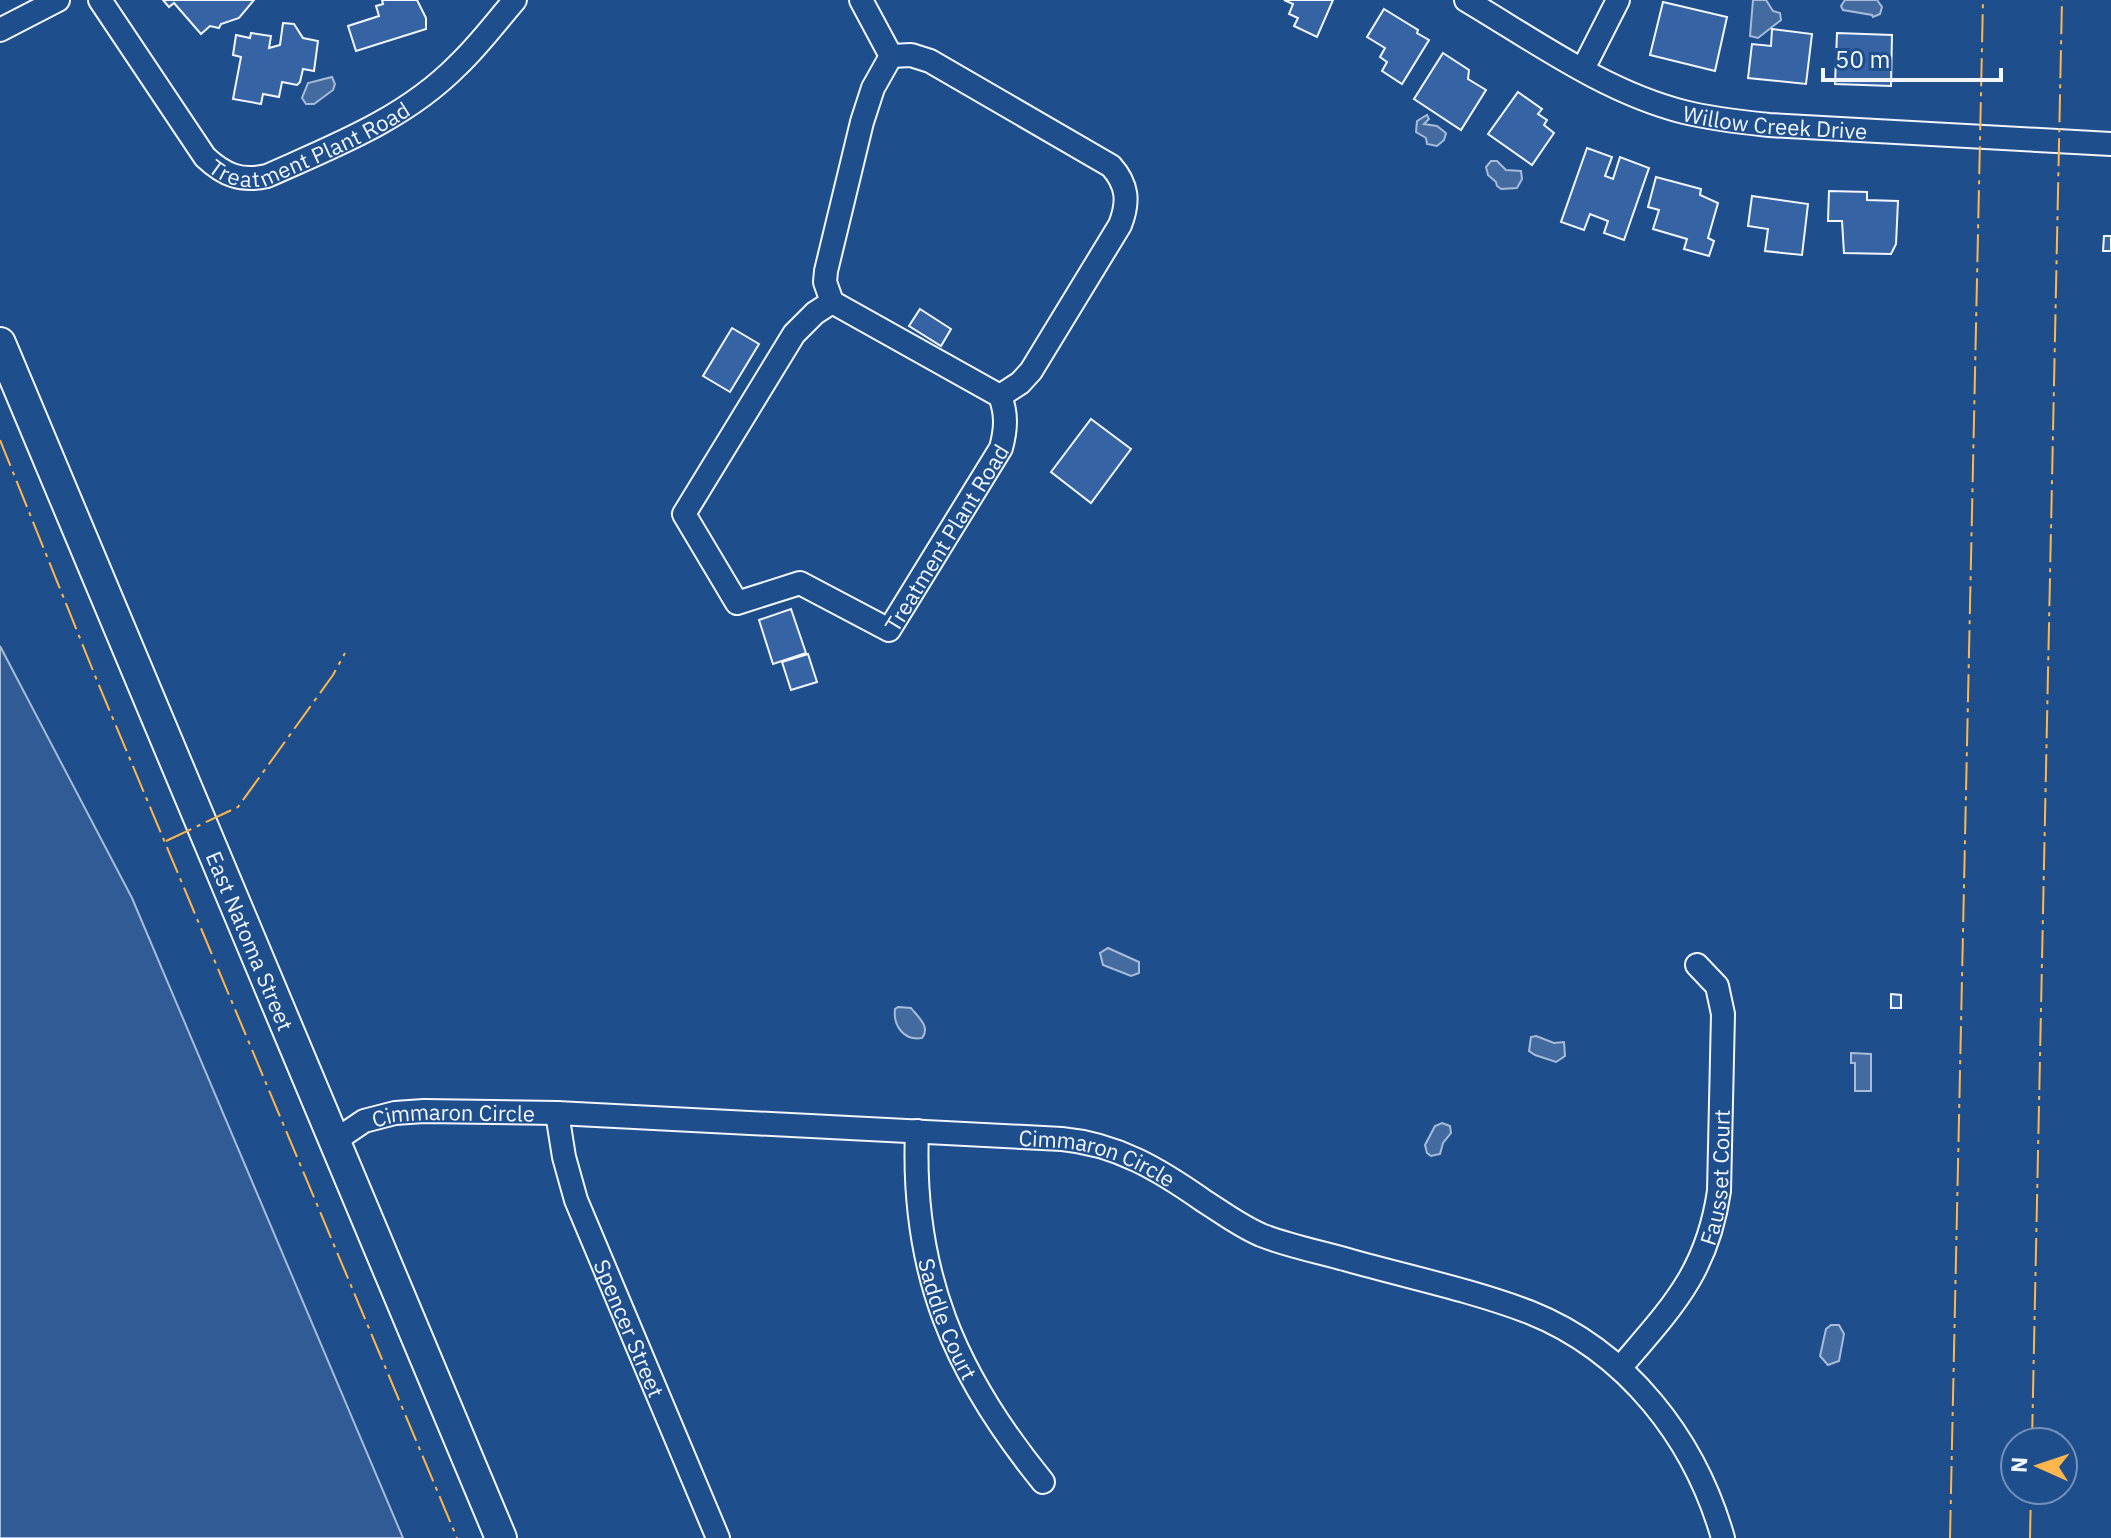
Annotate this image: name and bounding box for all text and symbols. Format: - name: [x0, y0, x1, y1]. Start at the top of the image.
- scale bar: [1823, 32, 2001, 82]
- text: 50 m: [1835, 43, 1890, 75]
- street label: Treatment Plant Road: [204, 94, 415, 193]
- street label: Willow Creek Drive: [1680, 98, 1868, 145]
- street label: Treatment Plant Road: [877, 438, 1015, 637]
- street label: East Natoma Street: [200, 847, 301, 1035]
- street label: Cimmaron Circle: [368, 1096, 535, 1133]
- street label: Fausset Court: [1692, 1109, 1735, 1249]
- street label: Cimmaron Circle: [1018, 1122, 1181, 1193]
- street label: Spencer Street: [588, 1255, 672, 1401]
- street label: Saddle Court: [913, 1255, 984, 1384]
- north arrow: [1999, 1426, 2079, 1506]
- text: N: [2004, 1456, 2033, 1474]

